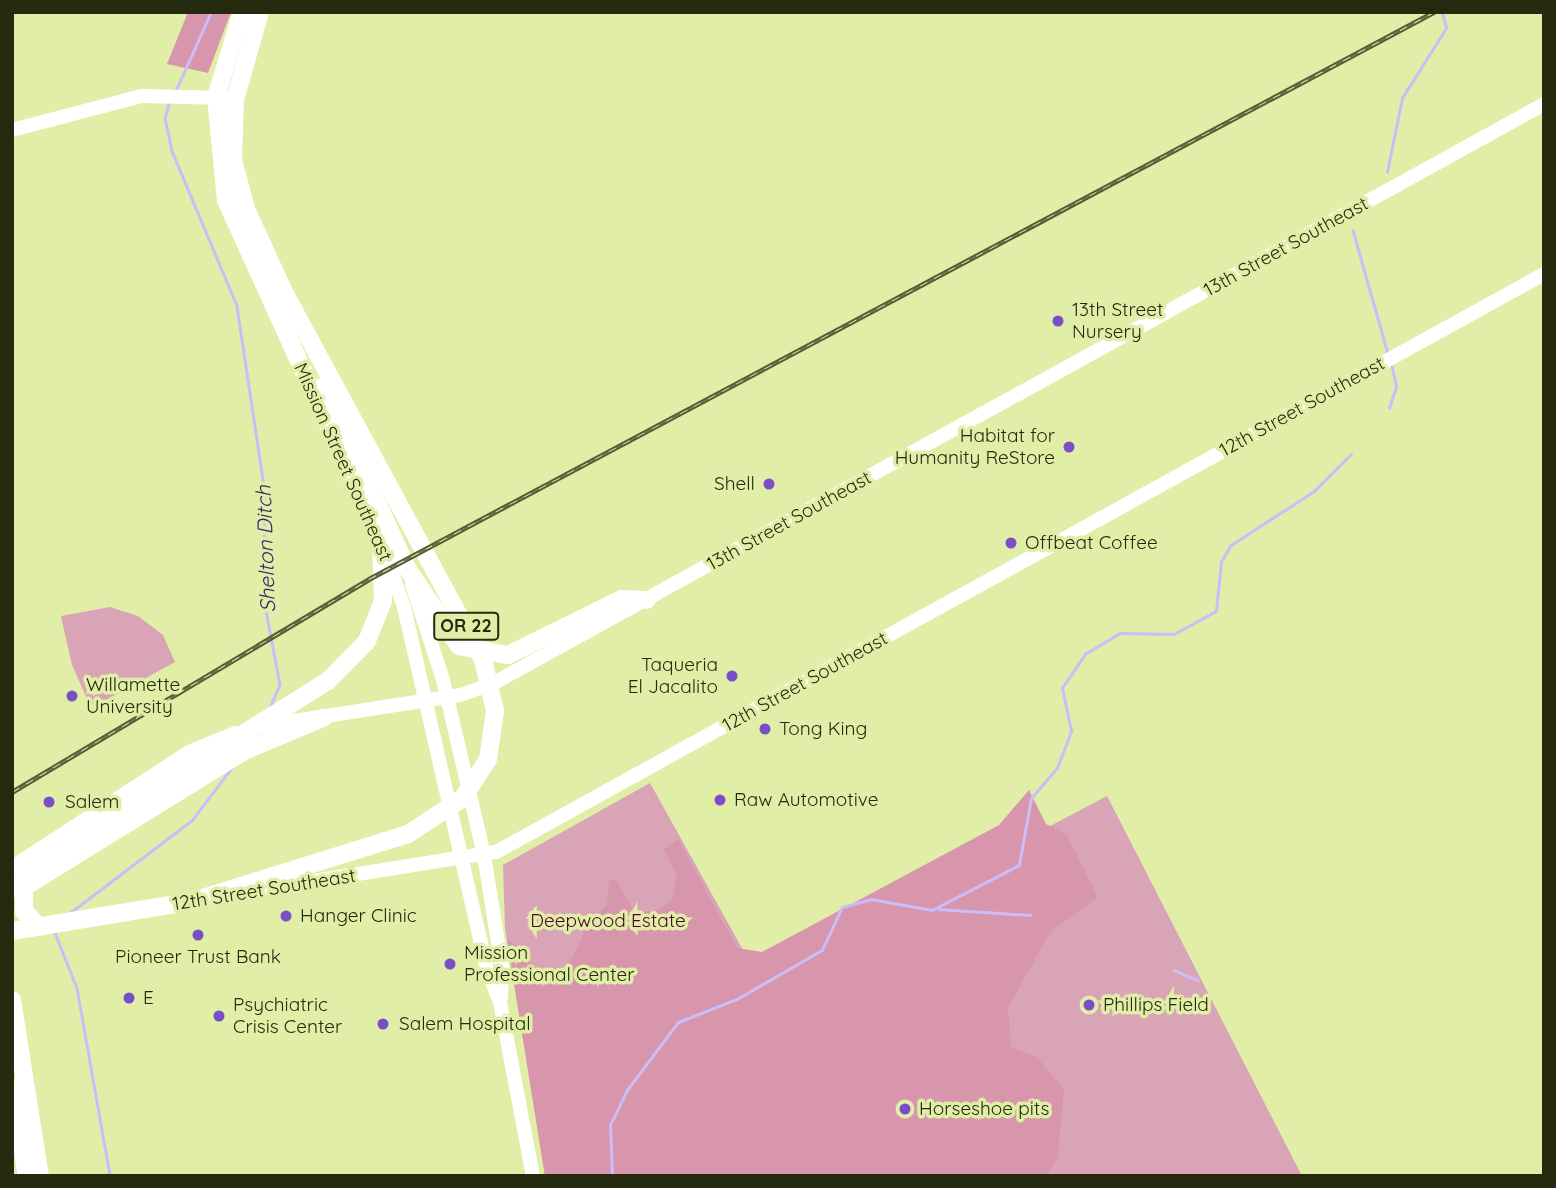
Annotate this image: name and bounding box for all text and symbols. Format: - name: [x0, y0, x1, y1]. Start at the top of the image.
- street label: 13th Street Southeast: [1200, 192, 1372, 302]
- place label: 13th Street Nursery: [1072, 299, 1163, 343]
- marker: 13th Street Nursery: [1050, 313, 1066, 329]
- street label: 12th Street Southeast: [1216, 352, 1388, 462]
- street label: Mission Street Southeast: [289, 359, 397, 565]
- place label: Habitat for Humanity ReStore: [895, 425, 1055, 469]
- marker: Habitat for Humanity ReStore: [1061, 439, 1077, 455]
- street label: 13th Street Southeast: [703, 466, 875, 576]
- place label: Shell: [714, 473, 755, 495]
- marker: Shell: [761, 476, 777, 492]
- water label: Shelton Ditch: [250, 485, 280, 613]
- place label: Offbeat Coffee: [1025, 532, 1158, 554]
- marker: Offbeat Coffee: [1003, 535, 1019, 551]
- road number: OR 22: [433, 612, 499, 640]
- street label: 12th Street Southeast: [719, 627, 891, 737]
- place label: Taqueria El Jacalito: [628, 654, 718, 698]
- marker: Taqueria El Jacalito: [724, 668, 740, 684]
- place label: Willamette University: [86, 674, 180, 718]
- marker: Willamette University: [64, 688, 80, 704]
- place label: Tong King: [779, 718, 867, 740]
- marker: Tong King: [757, 721, 773, 737]
- place label: Raw Automotive: [734, 789, 878, 811]
- place label: Salem: [65, 791, 119, 813]
- marker: Salem: [39, 792, 59, 812]
- marker: Raw Automotive: [712, 792, 728, 808]
- street label: 12th Street Southeast: [171, 864, 357, 916]
- place label: Hanger Clinic: [300, 905, 417, 927]
- marker: Hanger Clinic: [278, 908, 294, 924]
- park label: Deepwood Estate: [530, 910, 686, 932]
- marker: Pioneer Trust Bank: [190, 927, 206, 943]
- place label: Mission Professional Center: [464, 942, 634, 986]
- place label: Pioneer Trust Bank: [115, 946, 281, 968]
- marker: Mission Professional Center: [442, 956, 458, 972]
- place label: E: [143, 987, 154, 1009]
- marker: E: [121, 990, 137, 1006]
- place label: Psychiatric Crisis Center: [233, 994, 342, 1038]
- place label: Phillips Field: [1103, 994, 1209, 1016]
- marker: Phillips Field: [1081, 997, 1097, 1013]
- marker: Psychiatric Crisis Center: [211, 1008, 227, 1024]
- place label: Salem Hospital: [399, 1013, 531, 1035]
- marker: Salem Hospital: [373, 1014, 393, 1034]
- place label: Horseshoe pits: [919, 1098, 1050, 1120]
- marker: Horseshoe pits: [897, 1101, 913, 1117]

